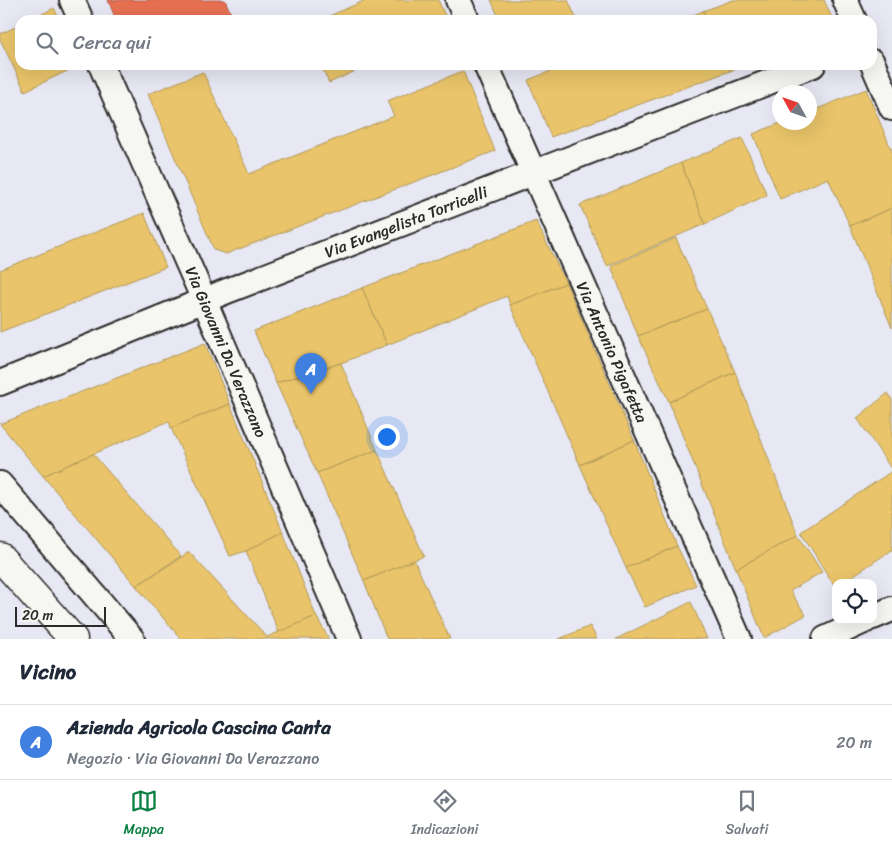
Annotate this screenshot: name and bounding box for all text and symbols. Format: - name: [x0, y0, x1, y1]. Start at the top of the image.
- search box: [15, 15, 877, 70]
- text: Cerca qui: [73, 26, 151, 59]
- icon: search: [33, 29, 61, 57]
- north arrow: [772, 85, 817, 130]
- street label: Via Evangelista Torricelli: [320, 177, 492, 266]
- street label: Via Giovanni Da Verazzano: [177, 262, 275, 442]
- street label: Via Antonio Pigafetta: [568, 277, 656, 427]
- pin: A: [295, 353, 327, 394]
- your location: [374, 424, 400, 450]
- map controls: [832, 579, 877, 624]
- button: locate: [832, 579, 877, 624]
- text: 20 m: [22, 603, 53, 628]
- scale bar: [15, 604, 106, 627]
- text: Vicino: [20, 653, 76, 691]
- text: Azienda Agricola Cascina Canta: [67, 711, 331, 744]
- text: A: [31, 728, 41, 757]
- text: 20 m: [836, 728, 872, 757]
- text: Negozio · Via Giovanni Da Verazzano: [67, 744, 319, 773]
- tab: Mappa: [124, 787, 164, 842]
- tab: Indicazioni: [411, 787, 478, 842]
- tab: Salvati: [726, 787, 768, 842]

